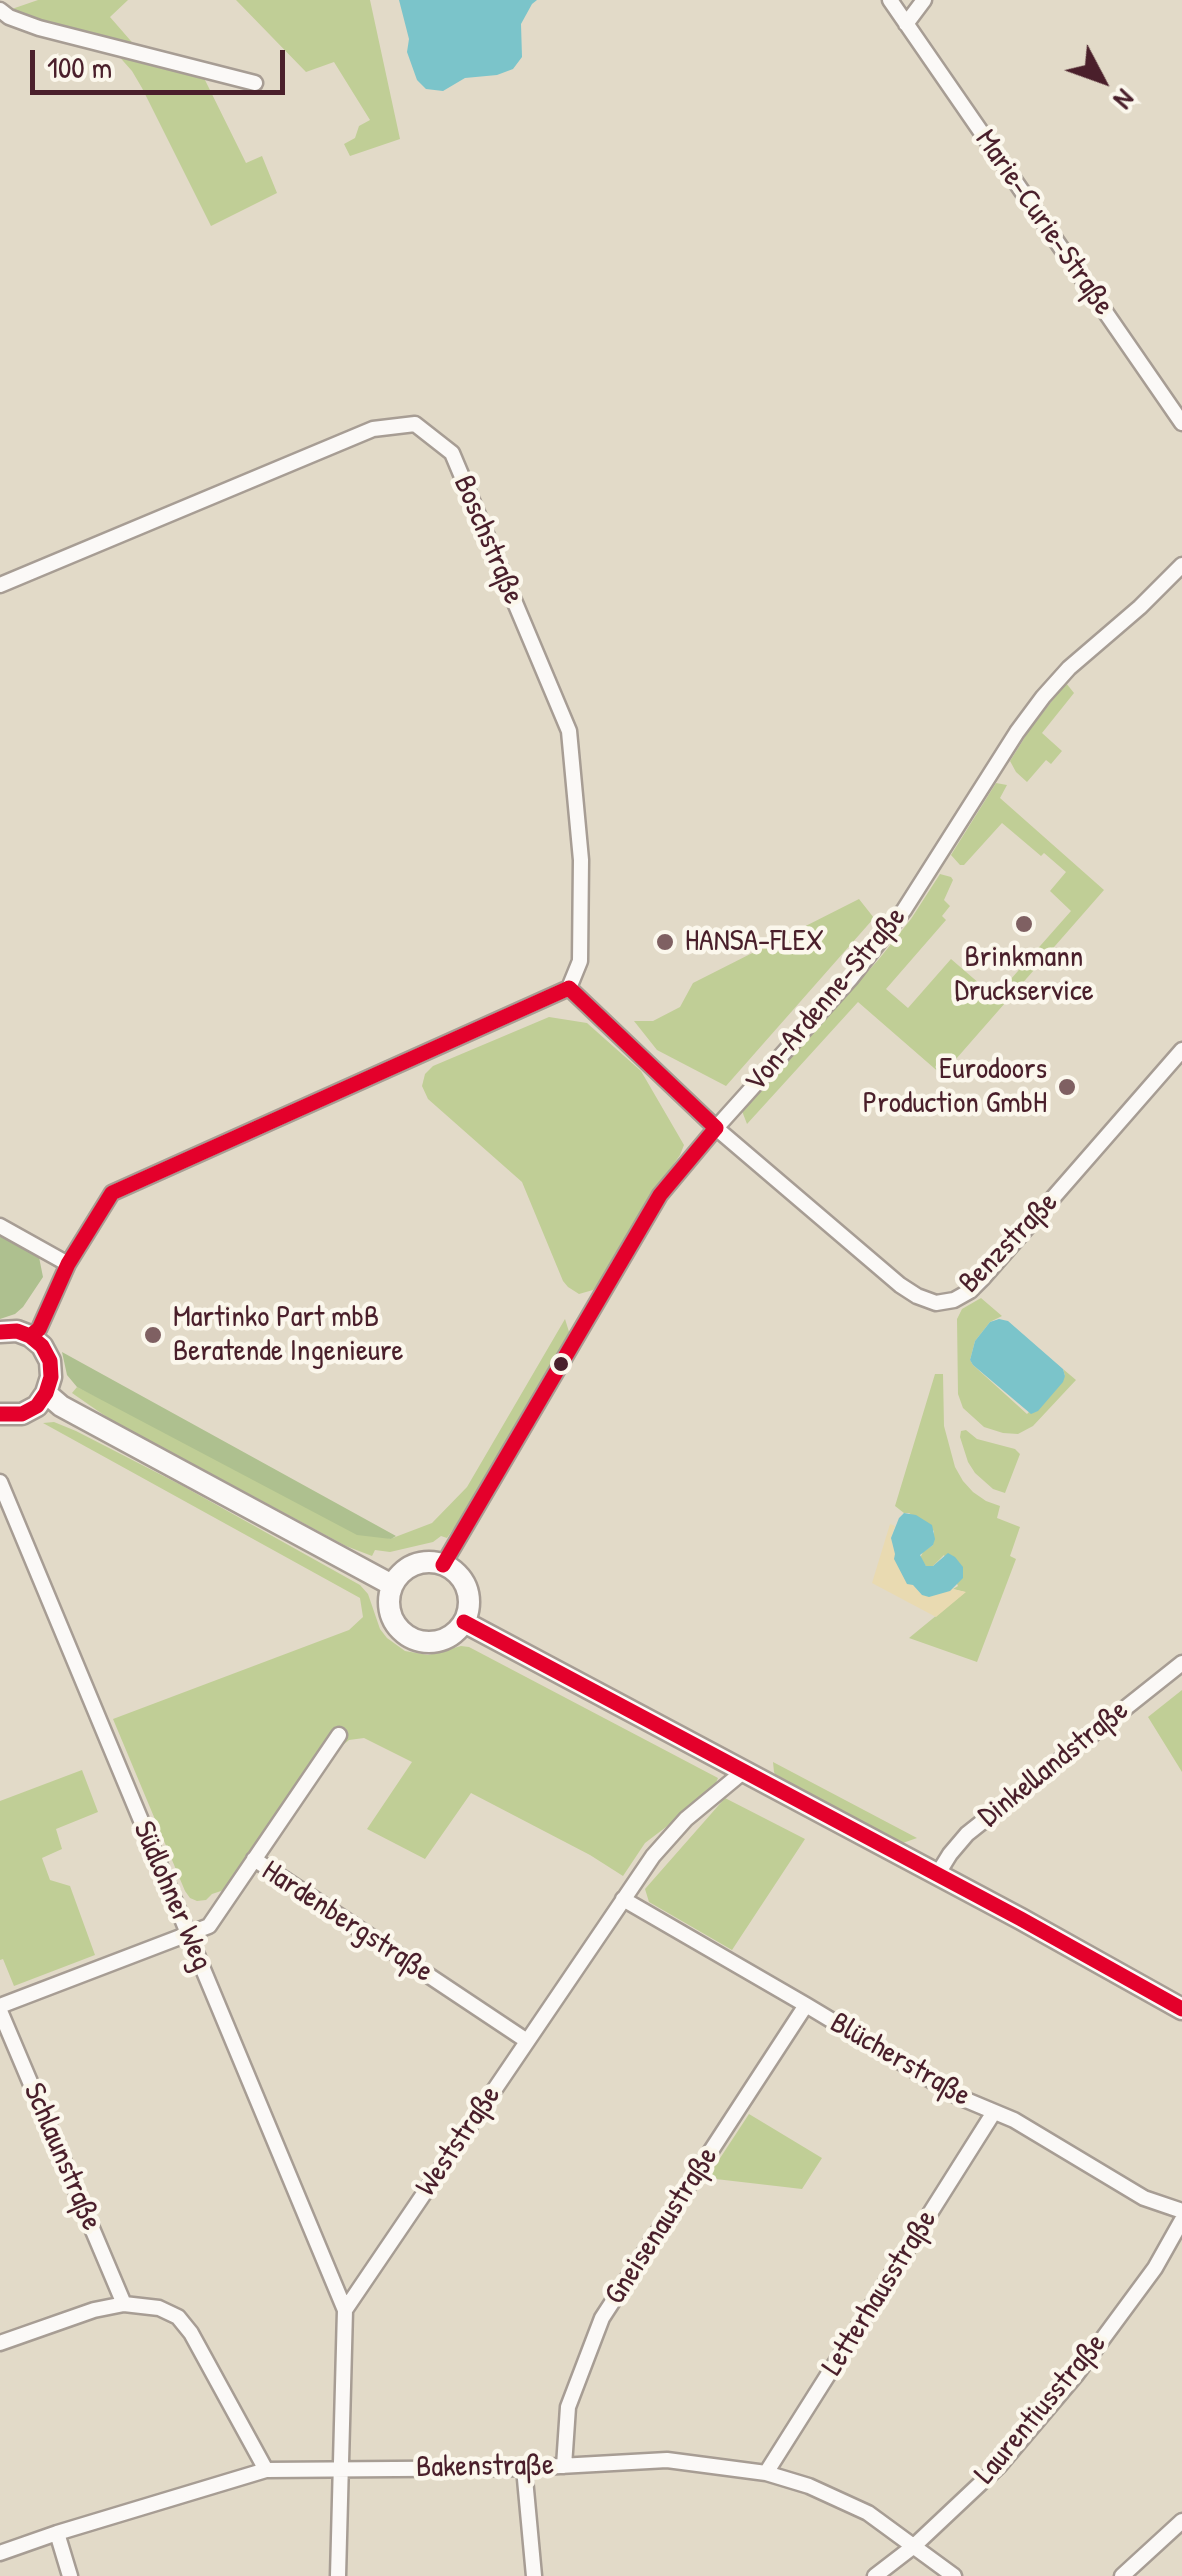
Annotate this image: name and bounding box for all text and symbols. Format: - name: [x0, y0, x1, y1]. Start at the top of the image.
- scale bar: [35, 30, 290, 92]
- north arrow: [1052, 30, 1152, 130]
- text: 100 m: [47, 47, 112, 87]
- text: N: [1105, 82, 1144, 118]
- street label: Marie-Curie-Straße: [967, 123, 1121, 323]
- street label: Boschstraße: [445, 470, 531, 610]
- street label: Von-Ardenne-Straße: [738, 900, 914, 1100]
- marker: Brinkmann Druckservice: [1013, 913, 1035, 935]
- place label: HANSA-FLEX: [685, 924, 824, 960]
- marker: HANSA-FLEX: [654, 931, 676, 953]
- place label: Brinkmann Druckservice: [954, 940, 1094, 1010]
- place label: Eurodoors Production GmbH: [863, 1052, 1047, 1122]
- marker: Eurodoors Production GmbH: [1056, 1076, 1078, 1098]
- street label: Benzstraße: [952, 1185, 1066, 1301]
- place label: Martinko Part mbB Beratende Ingenieure: [173, 1300, 403, 1370]
- marker: Martinko Part mbB Beratende Ingenieure: [142, 1324, 164, 1346]
- unlabelled marker: [551, 1354, 571, 1374]
- street label: Dinkellandstraße: [972, 1693, 1136, 1835]
- street label: Südlohner Weg: [125, 1816, 219, 1976]
- street label: Hardenbergstraße: [255, 1853, 439, 1991]
- street label: Blücherstraße: [823, 2005, 977, 2115]
- street label: Schlaunstraße: [15, 2078, 109, 2236]
- street label: Weststraße: [409, 2079, 509, 2203]
- street label: Gneisenaustraße: [598, 2141, 726, 2311]
- street label: Letterhausstraße: [815, 2204, 945, 2382]
- street label: Laurentiusstraße: [968, 2326, 1114, 2492]
- street label: Bakenstraße: [416, 2448, 554, 2486]

